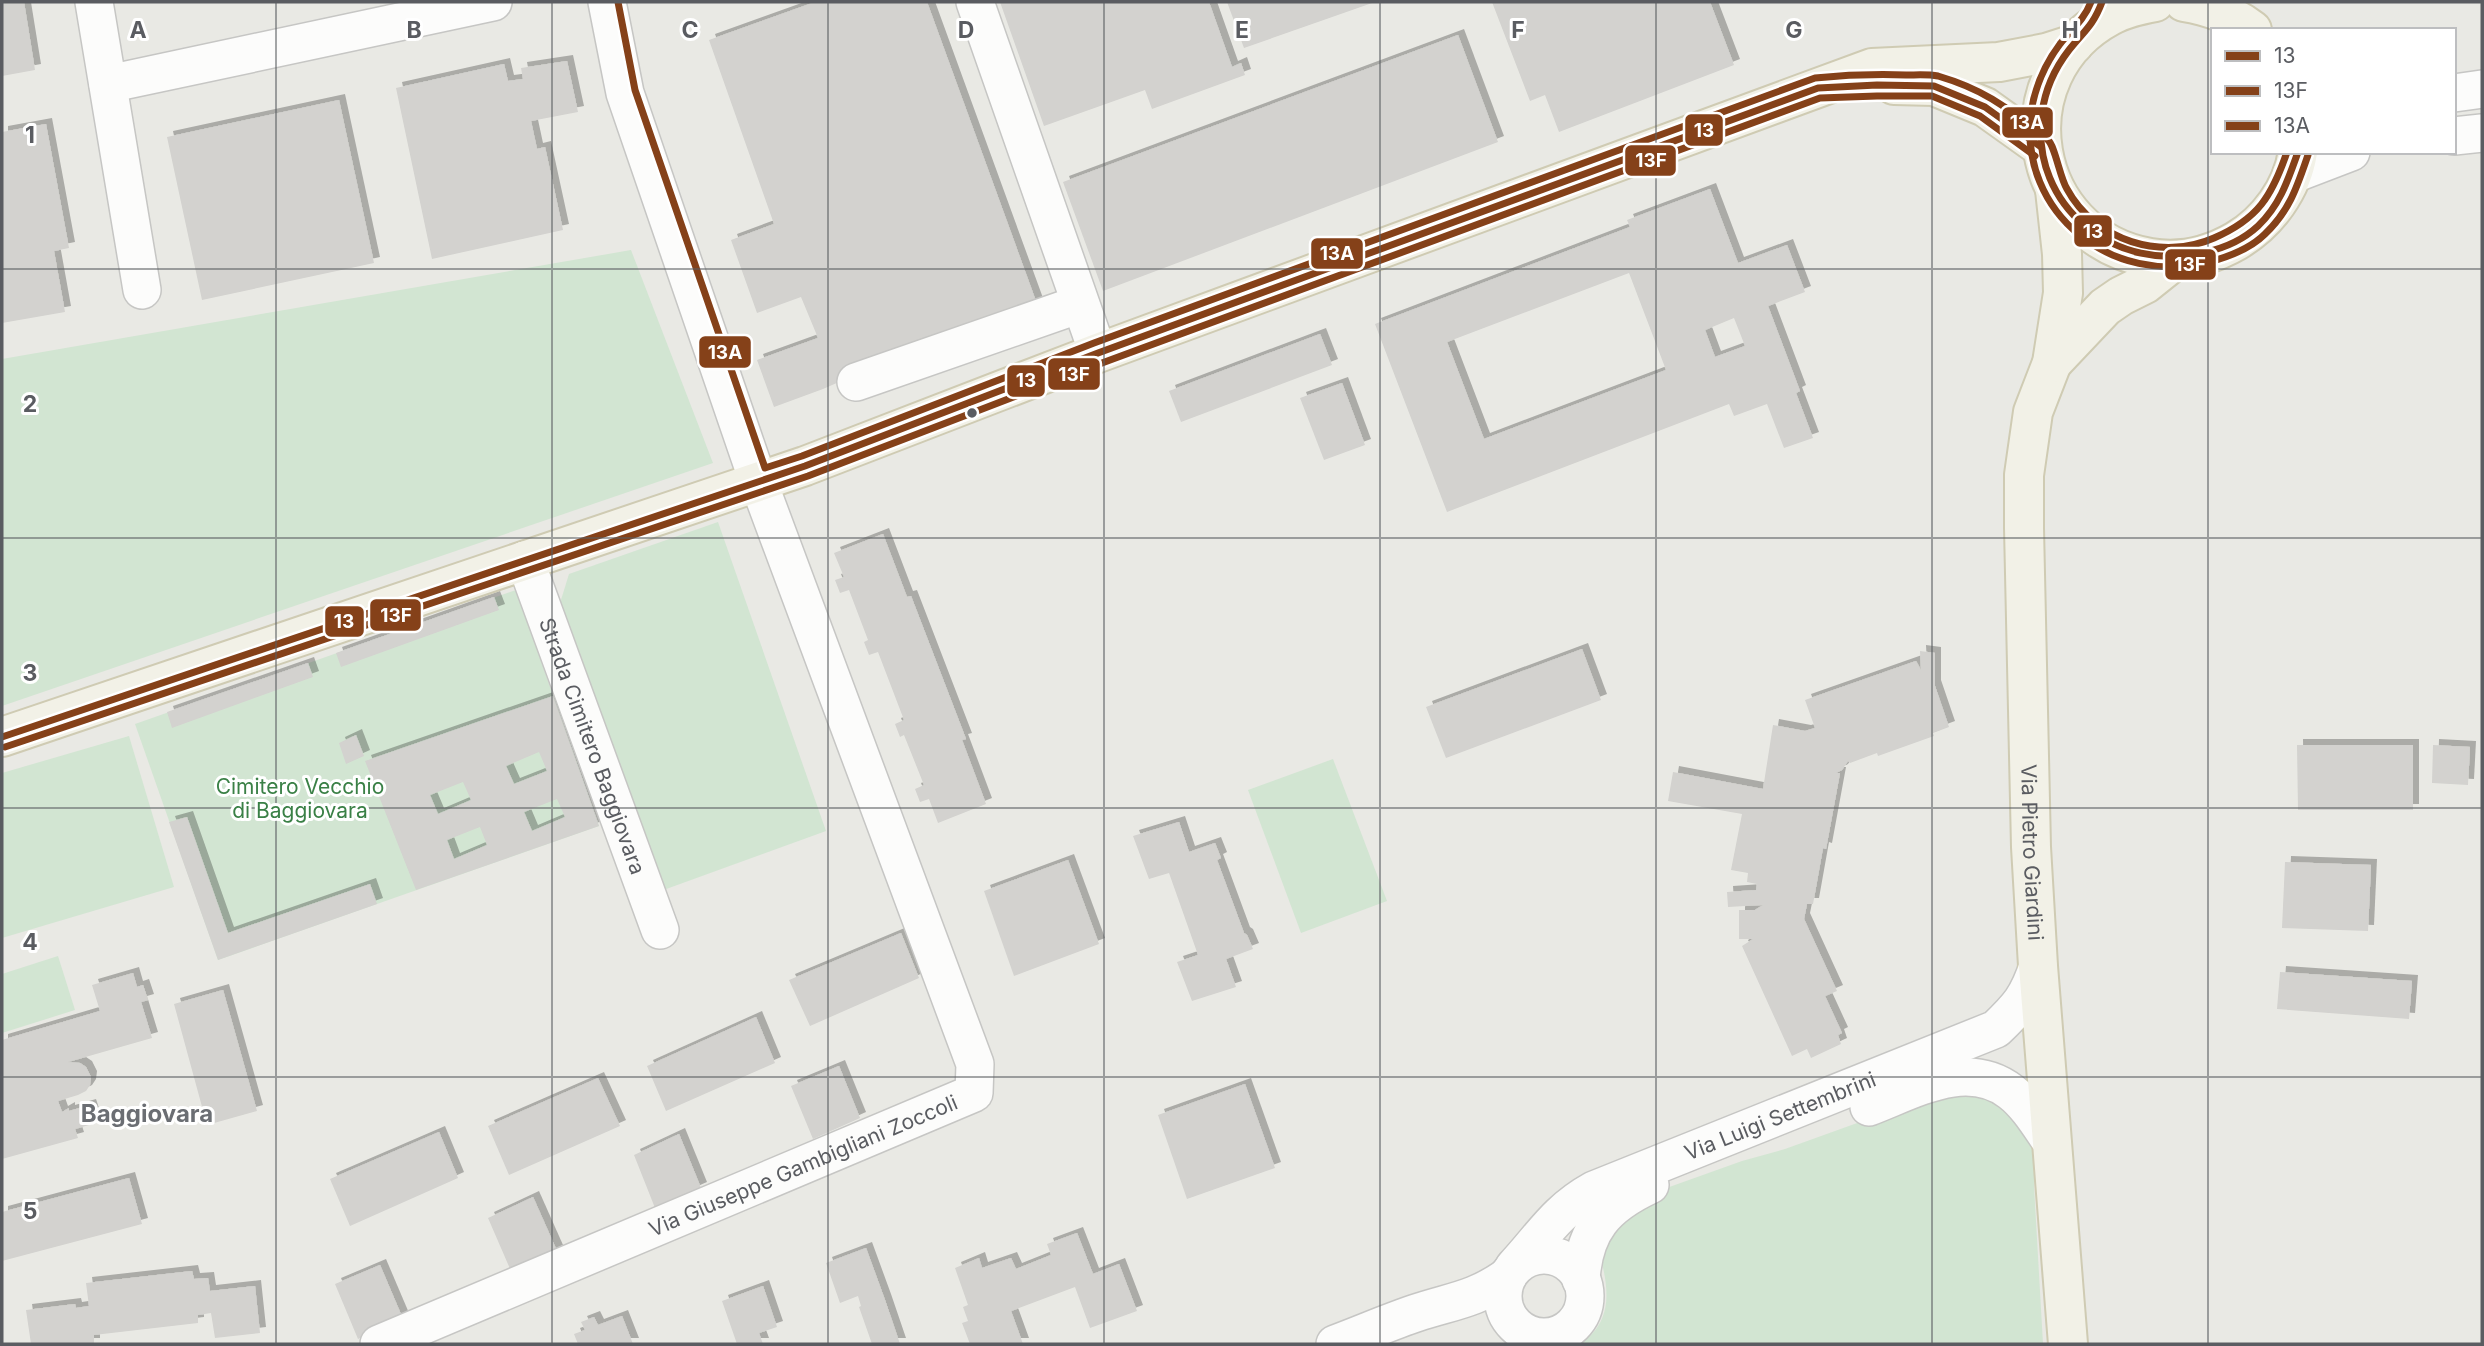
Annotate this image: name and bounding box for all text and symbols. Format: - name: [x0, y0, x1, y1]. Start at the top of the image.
- text: A: [129, 16, 147, 44]
- text: B: [406, 16, 422, 44]
- text: C: [681, 16, 699, 44]
- text: D: [958, 16, 974, 44]
- text: E: [1235, 16, 1249, 44]
- text: F: [1511, 16, 1525, 44]
- text: G: [1785, 16, 1803, 44]
- text: H: [2061, 16, 2079, 44]
- legend: [2211, 28, 2456, 154]
- text: 13: [2274, 43, 2296, 68]
- text: 13F: [2274, 78, 2308, 103]
- line badge: 13A: [2001, 106, 2054, 139]
- text: 13A: [2010, 111, 2044, 134]
- line badge: 13: [1684, 113, 1724, 147]
- text: 13A: [2274, 113, 2310, 138]
- text: 13: [1694, 119, 1714, 142]
- text: 1: [25, 121, 35, 149]
- line badge: 13F: [1624, 144, 1677, 177]
- text: 13F: [1635, 149, 1667, 172]
- line badge: 13: [2073, 214, 2113, 248]
- text: 13: [2083, 220, 2103, 243]
- line badge: 13A: [1310, 237, 1364, 270]
- text: 13A: [1320, 242, 1354, 265]
- line badge: 13F: [2164, 248, 2217, 281]
- text: 13F: [2174, 253, 2206, 276]
- line badge: 13A: [698, 335, 752, 369]
- text: 13A: [708, 341, 742, 364]
- line badge: 13F: [1047, 357, 1101, 391]
- text: 13F: [1058, 363, 1090, 386]
- line badge: 13: [1006, 364, 1046, 398]
- text: 13: [1016, 369, 1036, 392]
- text: 2: [23, 390, 37, 418]
- unlabelled marker: [965, 406, 979, 420]
- line badge: 13F: [369, 598, 422, 632]
- text: 13F: [380, 604, 412, 627]
- line badge: 13: [324, 605, 365, 638]
- text: 13: [334, 610, 354, 633]
- street label: Strada Cimitero Baggiovara: [535, 614, 651, 878]
- text: 3: [23, 659, 37, 687]
- street label: Via Pietro Giardini: [2017, 764, 2049, 941]
- park label: Cimitero Vecchio di Baggiovara: [216, 774, 384, 823]
- text: 4: [22, 928, 38, 956]
- street label: Via Luigi Settembrini: [1681, 1066, 1879, 1165]
- street label: Via Giuseppe Gambigliani Zoccoli: [645, 1089, 961, 1241]
- district label: Baggiovara: [81, 1099, 213, 1128]
- text: 5: [23, 1197, 37, 1225]

